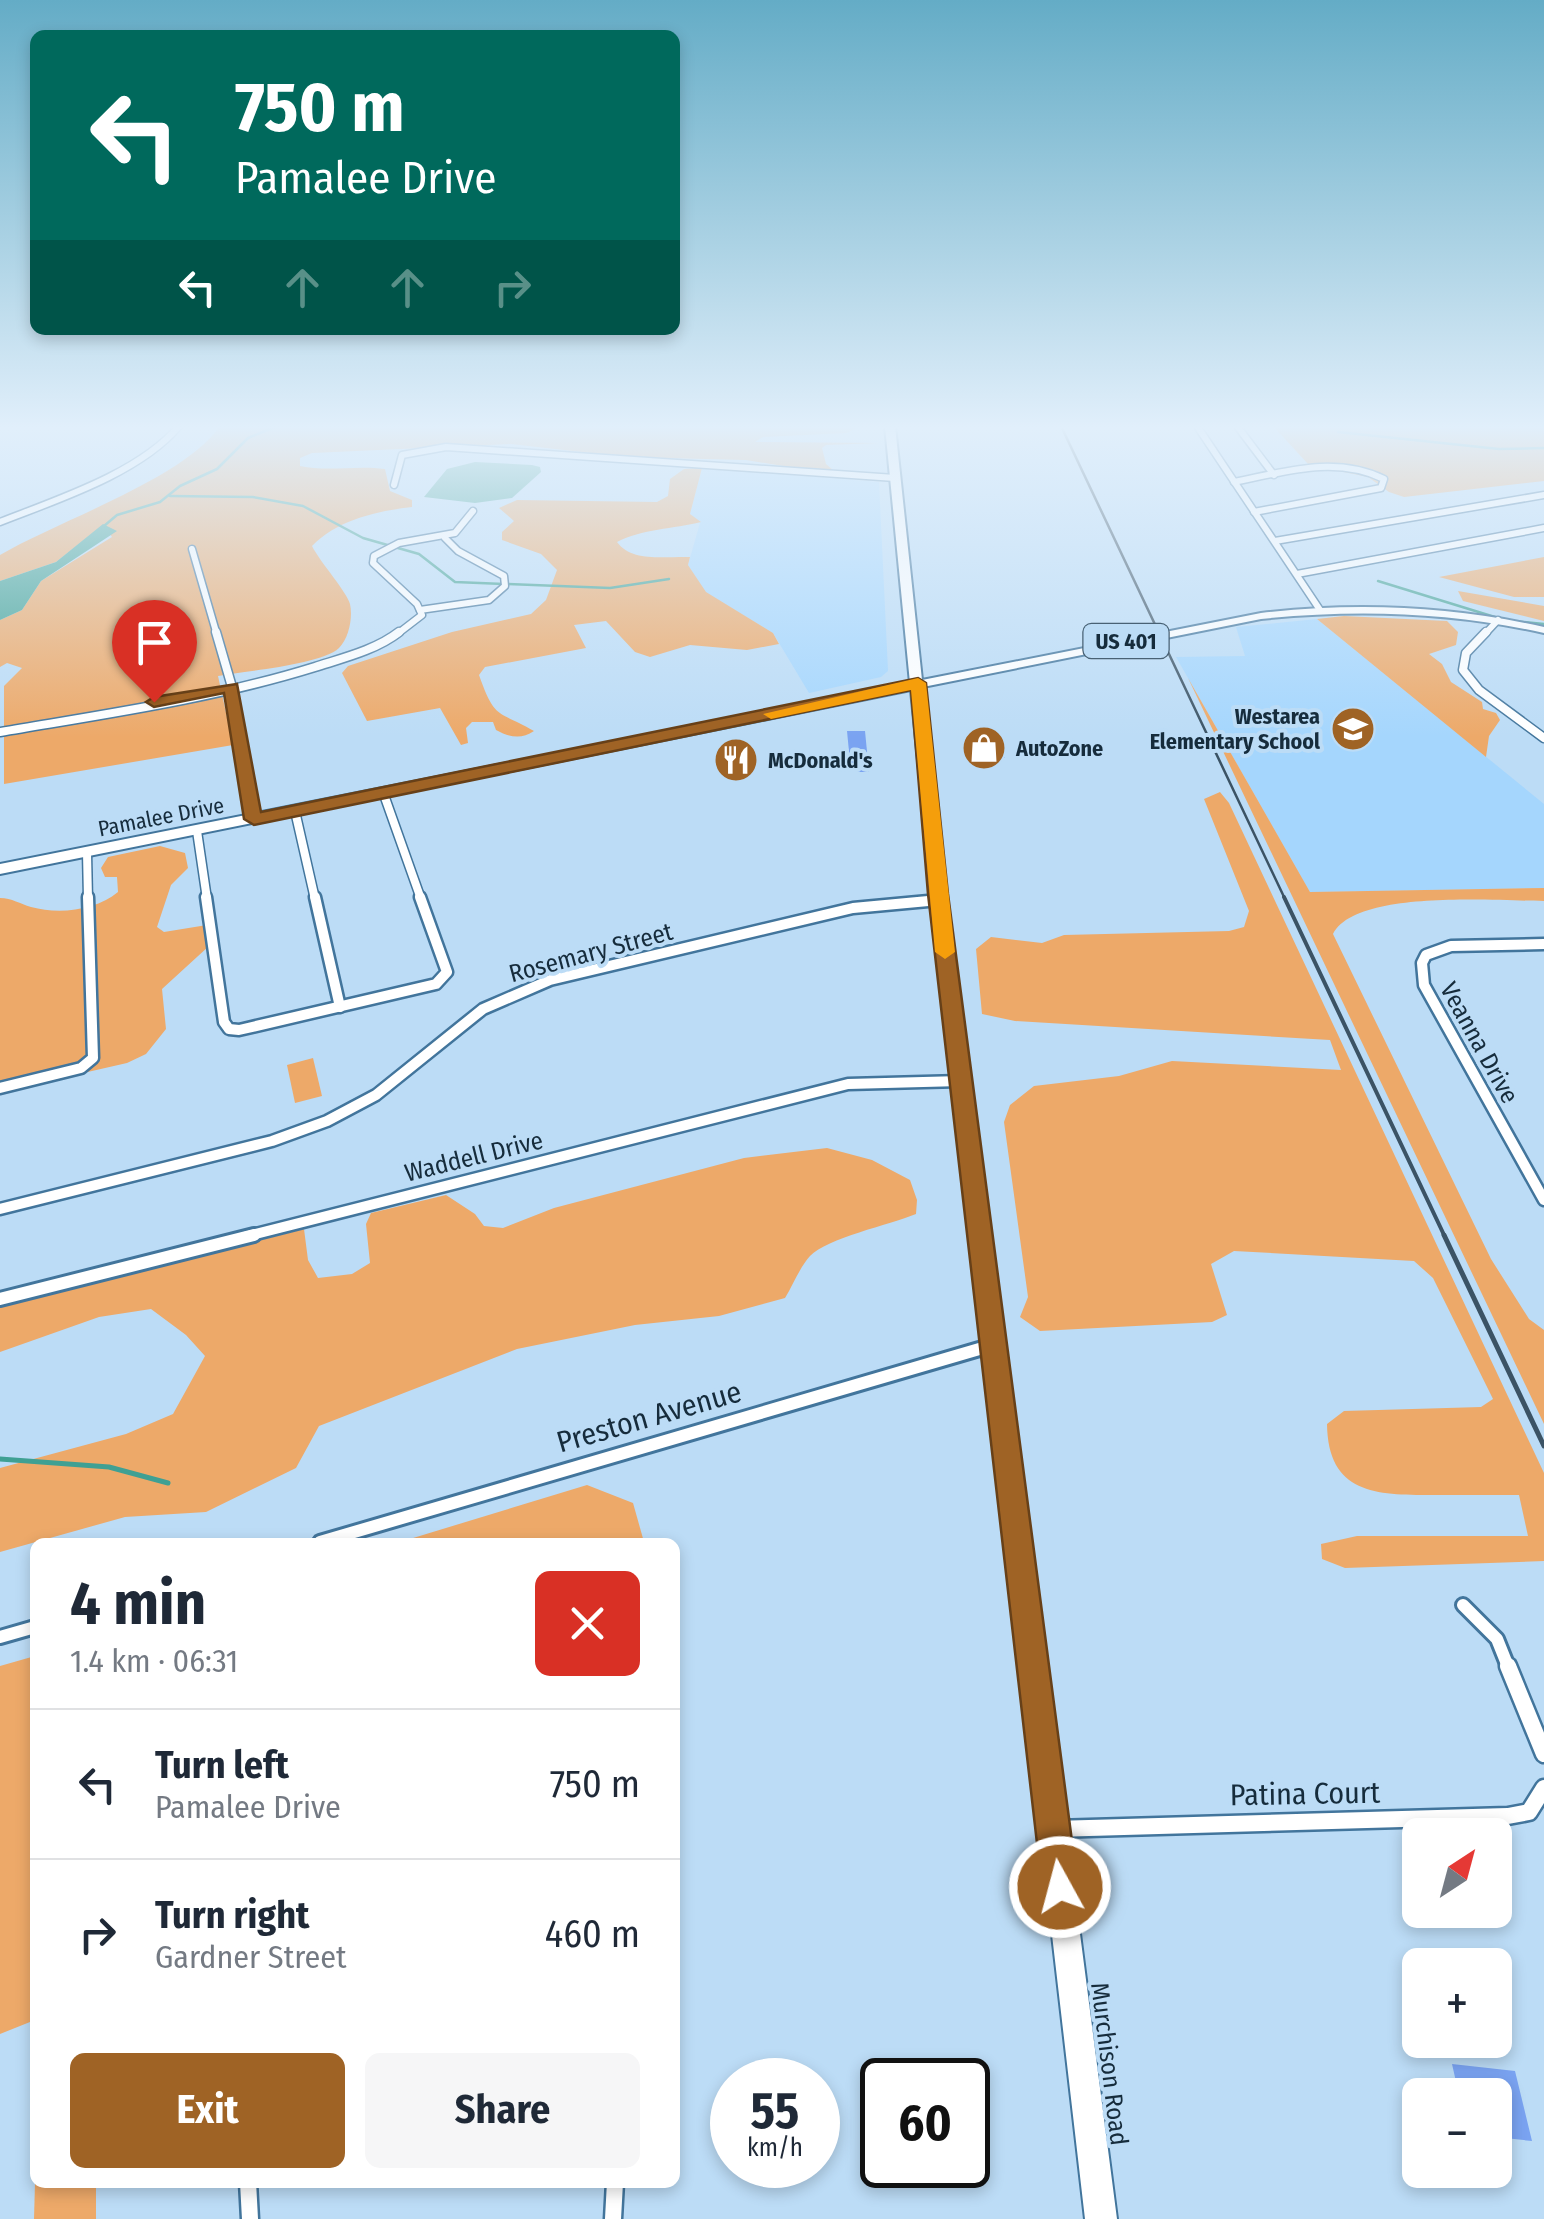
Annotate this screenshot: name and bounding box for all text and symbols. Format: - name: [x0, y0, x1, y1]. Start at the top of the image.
- text: 750 m: [235, 66, 405, 150]
- icon: left: [70, 70, 200, 200]
- text: Pamalee Drive: [235, 151, 496, 205]
- icon: left: [170, 260, 225, 315]
- icon: ahead: [275, 260, 330, 315]
- icon: ahead: [380, 260, 435, 315]
- icon: right: [485, 260, 540, 315]
- pin: [112, 600, 197, 703]
- icon: arrive: [127, 615, 182, 670]
- road number: US 401: [1084, 624, 1168, 658]
- place label: Westarea Elementary School: [1150, 703, 1321, 755]
- school or university icon: Westarea Elementary School: [1330, 706, 1376, 752]
- shop icon: AutoZone: [961, 725, 1007, 771]
- place label: AutoZone: [1015, 735, 1103, 762]
- restaurant icon: McDonald's: [713, 737, 759, 783]
- place label: McDonald's: [768, 747, 873, 774]
- street label: Pamalee Drive: [96, 792, 226, 842]
- street label: Rosemary Street: [506, 917, 677, 989]
- street label: Veanna Drive: [1433, 977, 1525, 1109]
- street label: Waddell Drive: [402, 1125, 546, 1189]
- street label: Preston Avenue: [552, 1373, 746, 1461]
- text: 4 min: [70, 1568, 206, 1640]
- button: close: [535, 1571, 640, 1676]
- text: 1.4 km · 06:31: [70, 1642, 238, 1680]
- text: Turn left: [155, 1742, 289, 1788]
- icon: left: [70, 1757, 125, 1812]
- text: 750 m: [550, 1761, 640, 1807]
- street label: Patina Court: [1230, 1775, 1381, 1813]
- text: Pamalee Drive: [155, 1788, 341, 1826]
- north arrow: [1402, 1818, 1512, 1928]
- map controls: [1402, 1818, 1512, 2188]
- position arrow: [1008, 1835, 1112, 1939]
- text: Turn right: [155, 1892, 309, 1938]
- icon: right: [70, 1907, 125, 1962]
- text: 460 m: [545, 1911, 640, 1957]
- text: Gardner Street: [155, 1938, 347, 1976]
- button: +: [1402, 1948, 1512, 2058]
- street label: Murchison Road: [1084, 1981, 1134, 2147]
- button: Exit: [70, 2053, 345, 2168]
- button: Share: [365, 2053, 640, 2168]
- speed limit sign: 60: [860, 2058, 990, 2188]
- button: −: [1402, 2078, 1512, 2188]
- text: 55: [751, 2081, 799, 2141]
- text: km/h: [747, 2133, 803, 2163]

